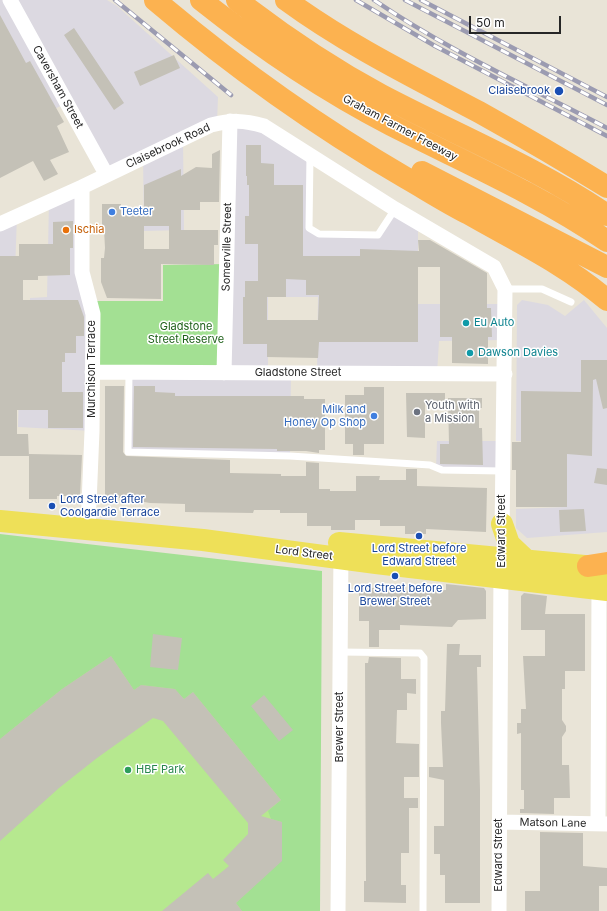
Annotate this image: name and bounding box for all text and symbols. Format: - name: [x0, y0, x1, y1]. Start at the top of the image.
- scale bar: [471, 8, 563, 34]
- text: 50 m: [476, 15, 505, 30]
- street label: Caversham Street: [30, 43, 86, 131]
- place label: Claisebrook: [488, 84, 550, 98]
- marker: Claisebrook: [553, 85, 565, 97]
- street label: Graham Farmer Freeway: [340, 92, 460, 164]
- street label: Claisebrook Road: [124, 121, 212, 171]
- street label: Somerville Street: [220, 203, 234, 291]
- place label: Teeter: [120, 205, 153, 219]
- marker: Teeter: [107, 207, 117, 217]
- place label: Ischia: [74, 223, 104, 237]
- marker: Ischia: [61, 225, 71, 235]
- place label: Eu Auto: [474, 316, 514, 330]
- marker: Eu Auto: [461, 318, 471, 328]
- street label: Murchison Terrace: [85, 320, 99, 418]
- park label: Gladstone Street Reserve: [148, 320, 224, 346]
- place label: Dawson Davies: [478, 346, 558, 360]
- marker: Dawson Davies: [465, 348, 475, 358]
- street label: Gladstone Street: [255, 366, 341, 380]
- place label: Youth with a Mission: [425, 399, 480, 425]
- place label: Milk and Honey Op Shop: [284, 403, 366, 429]
- marker: Youth with a Mission: [412, 407, 422, 417]
- marker: Milk and Honey Op Shop: [369, 411, 379, 421]
- place label: Lord Street after Coolgardie Terrace: [60, 493, 160, 519]
- street label: Edward Street: [495, 494, 509, 568]
- marker: Lord Street after Coolgardie Terrace: [47, 501, 57, 511]
- marker: Lord Street before Edward Street: [414, 531, 424, 541]
- place label: Lord Street before Edward Street: [372, 542, 466, 568]
- street label: Lord Street: [275, 543, 333, 563]
- marker: Lord Street before Brewer Street: [390, 571, 400, 581]
- place label: Lord Street before Brewer Street: [348, 582, 442, 608]
- street label: Brewer Street: [333, 692, 347, 762]
- place label: HBF Park: [136, 763, 185, 777]
- marker: HBF Park: [123, 765, 133, 775]
- street label: Matson Lane: [519, 816, 587, 830]
- street label: Edward Street: [492, 818, 506, 892]

